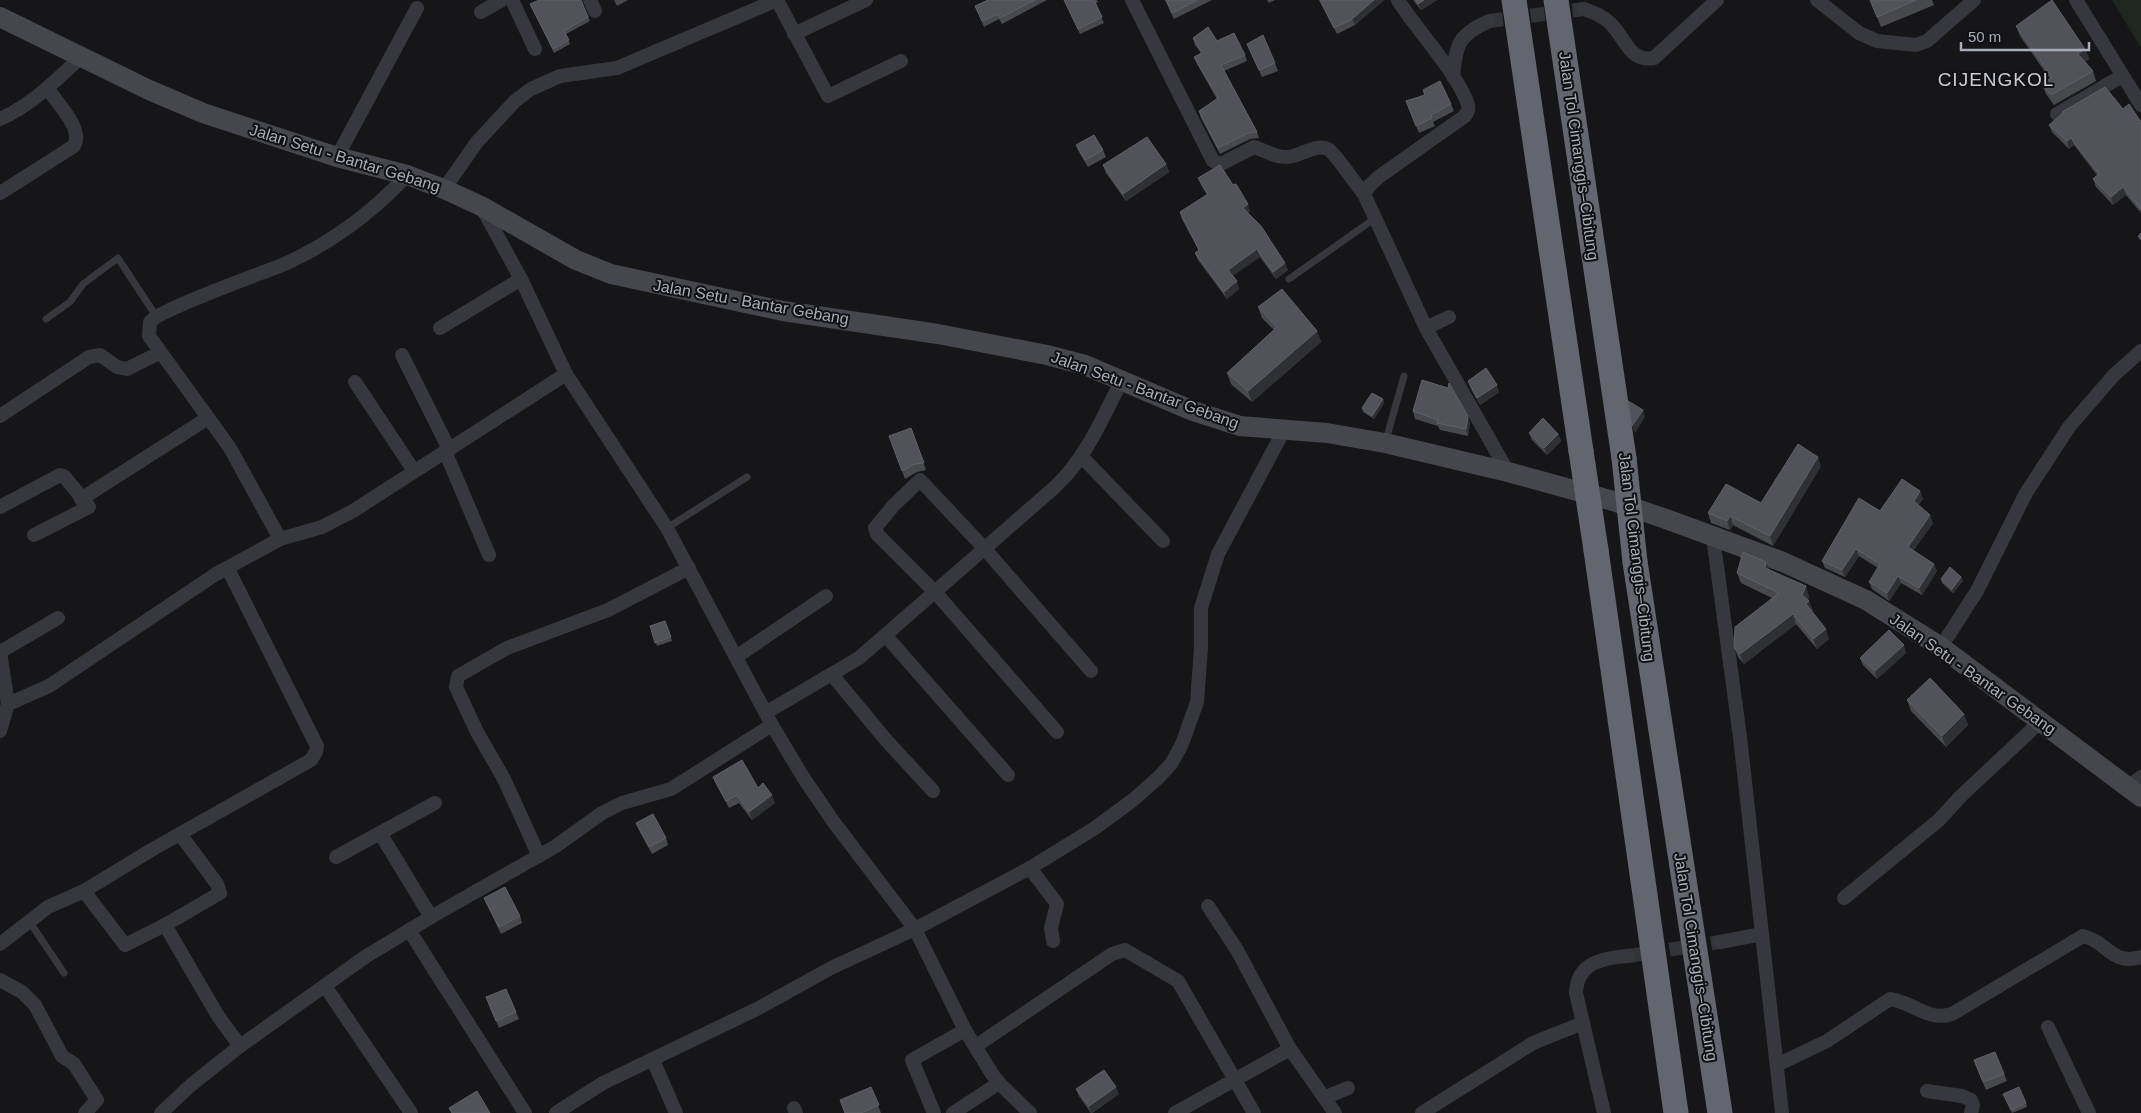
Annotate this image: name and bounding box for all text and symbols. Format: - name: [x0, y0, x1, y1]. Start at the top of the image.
- scale bar: [1961, 20, 2088, 52]
- text: 50 m: [1968, 28, 2001, 45]
- street label: Jalan Tol Cimanggis–Cibitung: [1556, 51, 1602, 261]
- district label: CIJENGKOL: [1938, 69, 2054, 90]
- street label: Jalan Setu - Bantar Gebang: [248, 121, 442, 195]
- street label: Jalan Setu - Bantar Gebang: [652, 276, 850, 328]
- street label: Jalan Setu - Bantar Gebang: [1049, 348, 1241, 432]
- street label: Jalan Tol Cimanggis–Cibitung: [1616, 451, 1658, 663]
- street label: Jalan Setu - Bantar Gebang: [1887, 610, 2059, 738]
- street label: Jalan Tol Cimanggis–Cibitung: [1671, 852, 1721, 1062]

